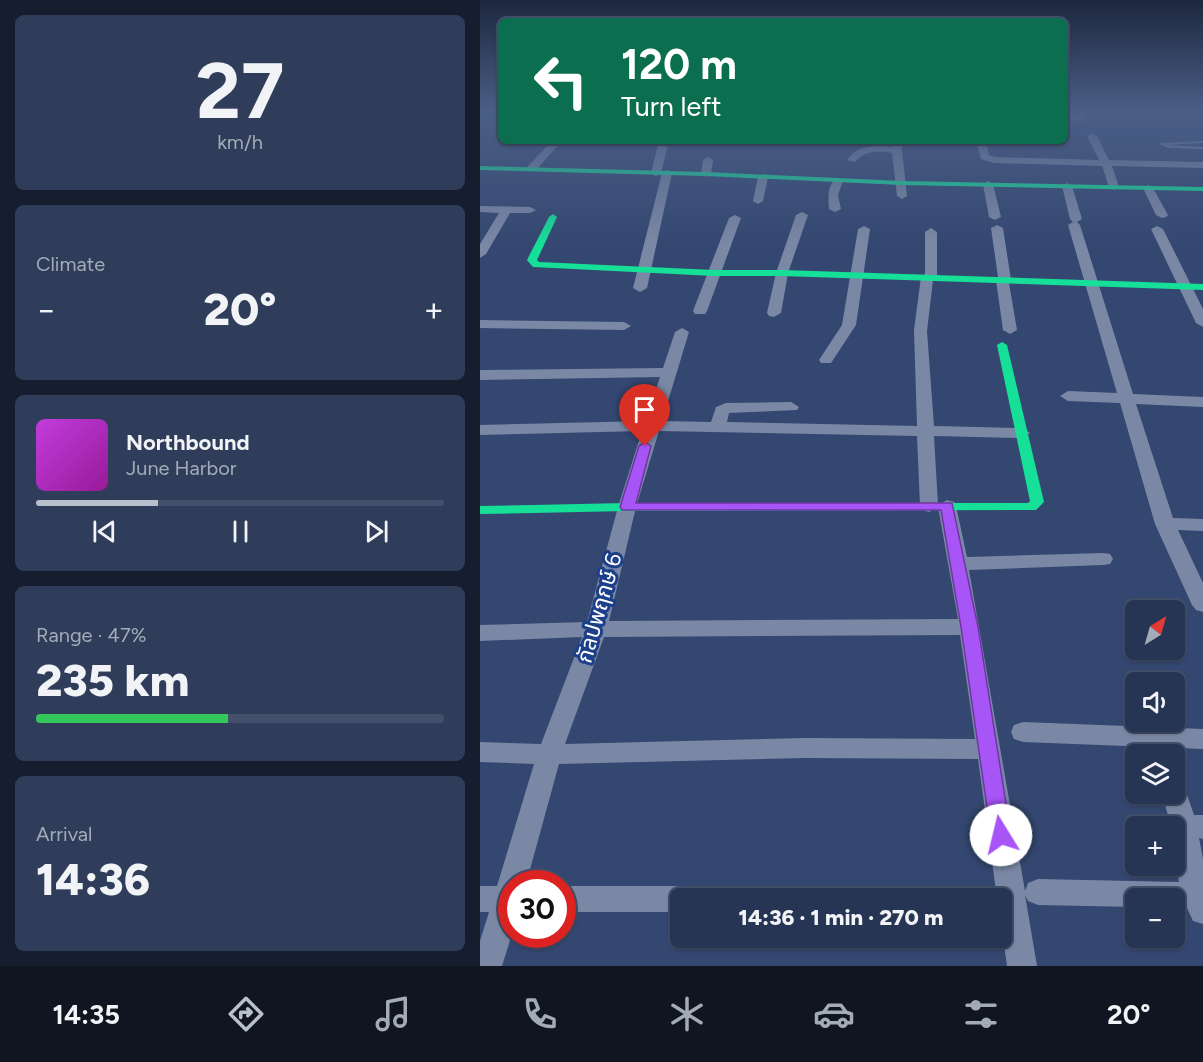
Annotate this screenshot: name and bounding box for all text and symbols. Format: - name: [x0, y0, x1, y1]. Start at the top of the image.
- text: 120 m: [621, 39, 737, 90]
- icon: left: [522, 42, 600, 120]
- text: 27: [196, 44, 284, 138]
- text: Turn left: [621, 90, 721, 123]
- text: km/h: [217, 130, 263, 154]
- text: Climate: [36, 252, 105, 276]
- text: 20°: [203, 282, 277, 336]
- text: −: [36, 290, 57, 329]
- text: +: [423, 290, 444, 329]
- pin: [619, 384, 670, 446]
- icon: arrive: [628, 393, 661, 426]
- text: Northbound: [126, 429, 250, 456]
- text: June Harbor: [126, 456, 237, 480]
- icon: previous: [88, 515, 121, 548]
- icon: pause: [224, 515, 257, 548]
- icon: next: [360, 515, 393, 548]
- street label: กัลปพฤกษ์ 6: [570, 550, 628, 666]
- north arrow: [1125, 600, 1185, 660]
- map controls: [1125, 600, 1185, 948]
- text: Range · 47%: [36, 623, 146, 647]
- text: 235 km: [36, 653, 189, 707]
- button: sound: [1125, 672, 1185, 732]
- button: layers: [1125, 744, 1185, 804]
- position arrow: [969, 803, 1033, 867]
- button: +: [1125, 816, 1185, 876]
- text: Arrival: [36, 822, 92, 846]
- text: 14:36: [36, 852, 150, 906]
- speed limit sign: 30: [498, 870, 576, 948]
- button: −: [1125, 888, 1185, 948]
- text: 14:36 · 1 min · 270 m: [739, 904, 943, 931]
- icon: directions: [225, 993, 267, 1035]
- icon: music: [372, 993, 414, 1035]
- icon: phone: [519, 993, 561, 1035]
- icon: climate: [666, 993, 708, 1035]
- icon: car: [813, 993, 855, 1035]
- icon: filters: [960, 993, 1002, 1035]
- text: 14:35: [53, 998, 120, 1031]
- text: 20°: [1107, 998, 1150, 1031]

